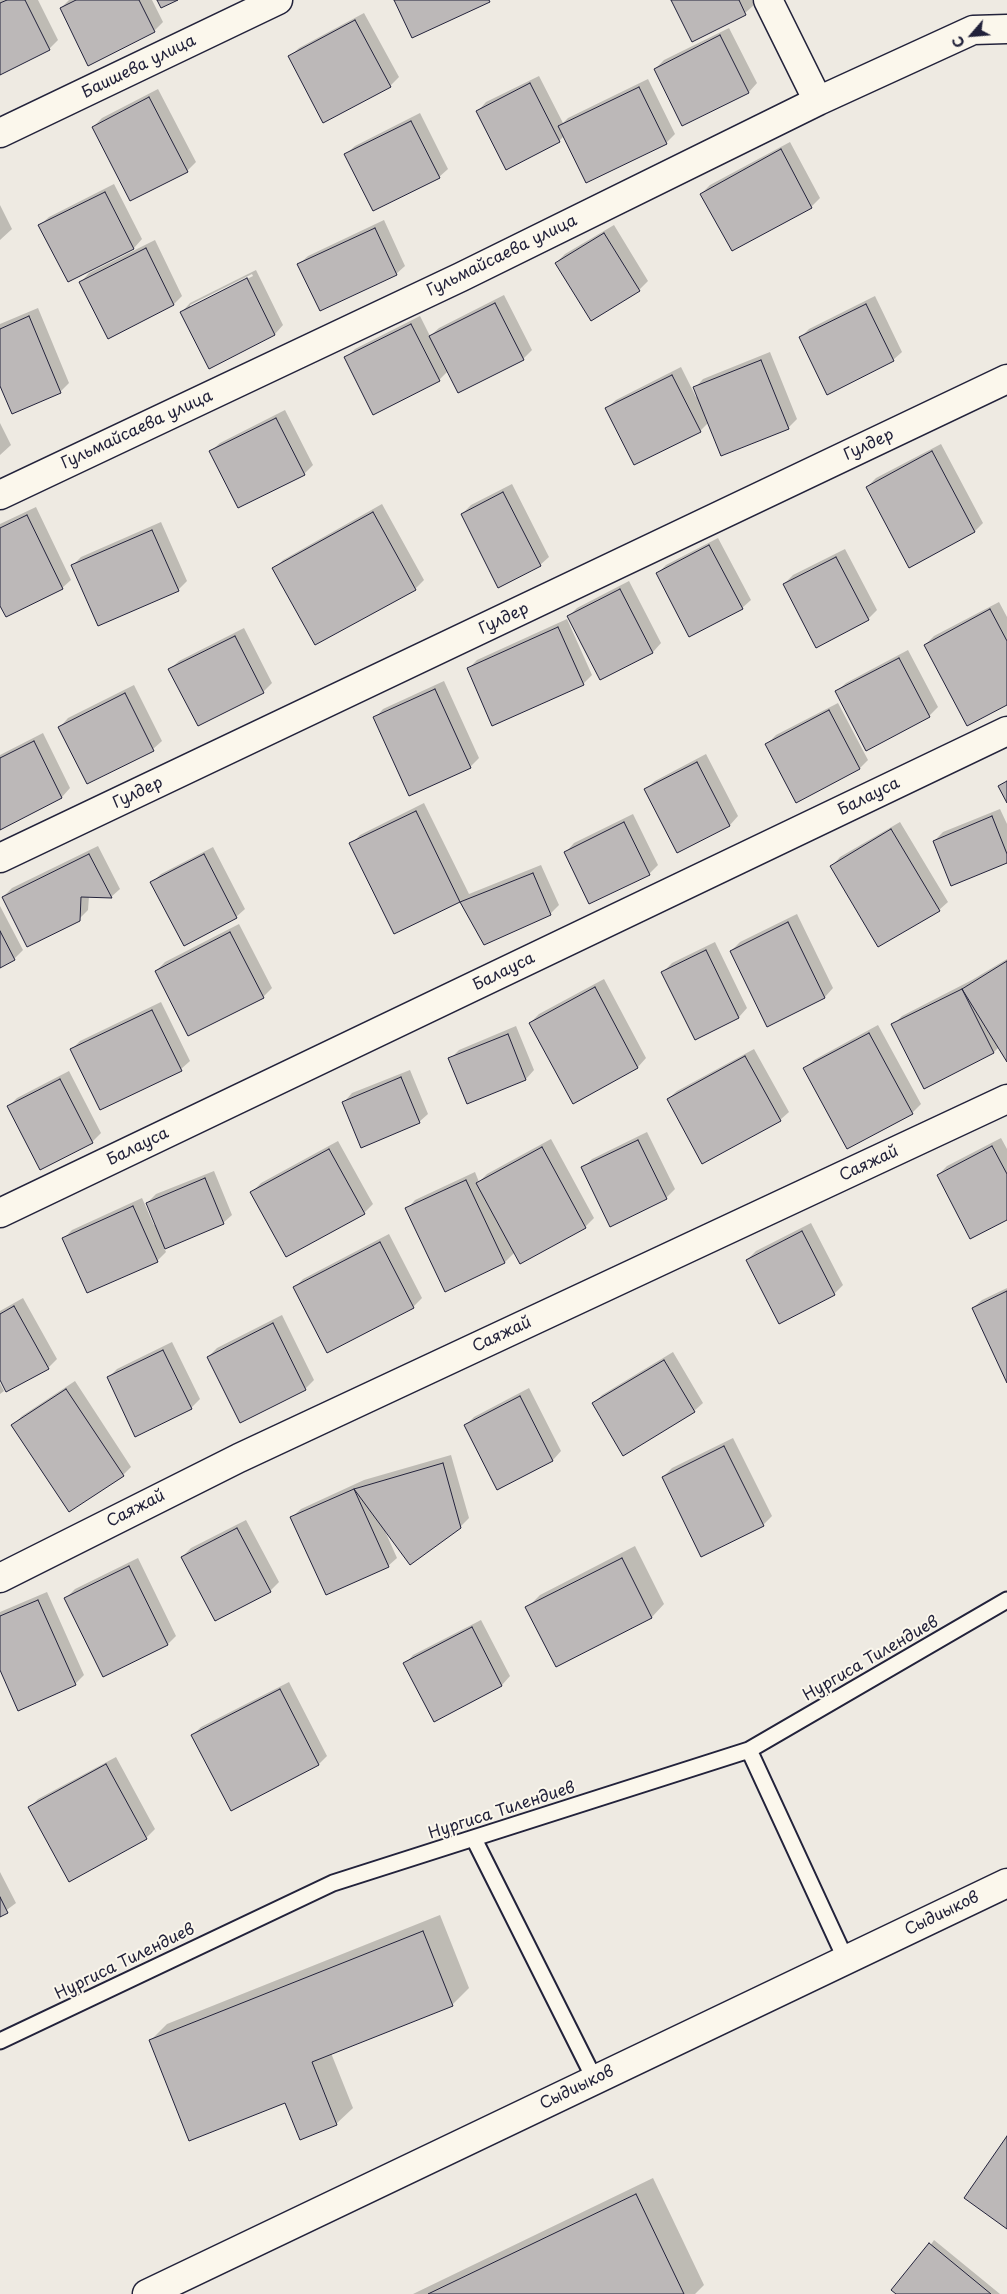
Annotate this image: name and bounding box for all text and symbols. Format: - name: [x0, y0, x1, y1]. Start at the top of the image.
- north arrow: [947, 10, 997, 60]
- street label: Баишева улица: [79, 31, 199, 103]
- text: С: [946, 33, 970, 51]
- street label: Гульмайсаева улица: [424, 211, 580, 301]
- street label: Гульмайсаева улица: [58, 386, 216, 474]
- street label: Гулдер: [841, 425, 897, 465]
- street label: Гулдер: [476, 599, 532, 639]
- street label: Гулдер: [110, 773, 166, 813]
- street label: Балауса: [835, 774, 903, 820]
- street label: Балауса: [470, 949, 538, 995]
- street label: Балауса: [104, 1124, 172, 1170]
- street label: Саяжай: [837, 1142, 901, 1186]
- street label: Саяжай: [470, 1313, 534, 1357]
- street label: Саяжай: [104, 1486, 168, 1532]
- street label: Нургиса Тилендиев: [800, 1612, 942, 1706]
- street label: Нургиса Тилендиев: [426, 1778, 578, 1844]
- street label: Сыдиыков: [902, 1888, 982, 1940]
- street label: Нургиса Тилендиев: [52, 1920, 198, 2004]
- street label: Сыдиыков: [537, 2062, 617, 2114]

